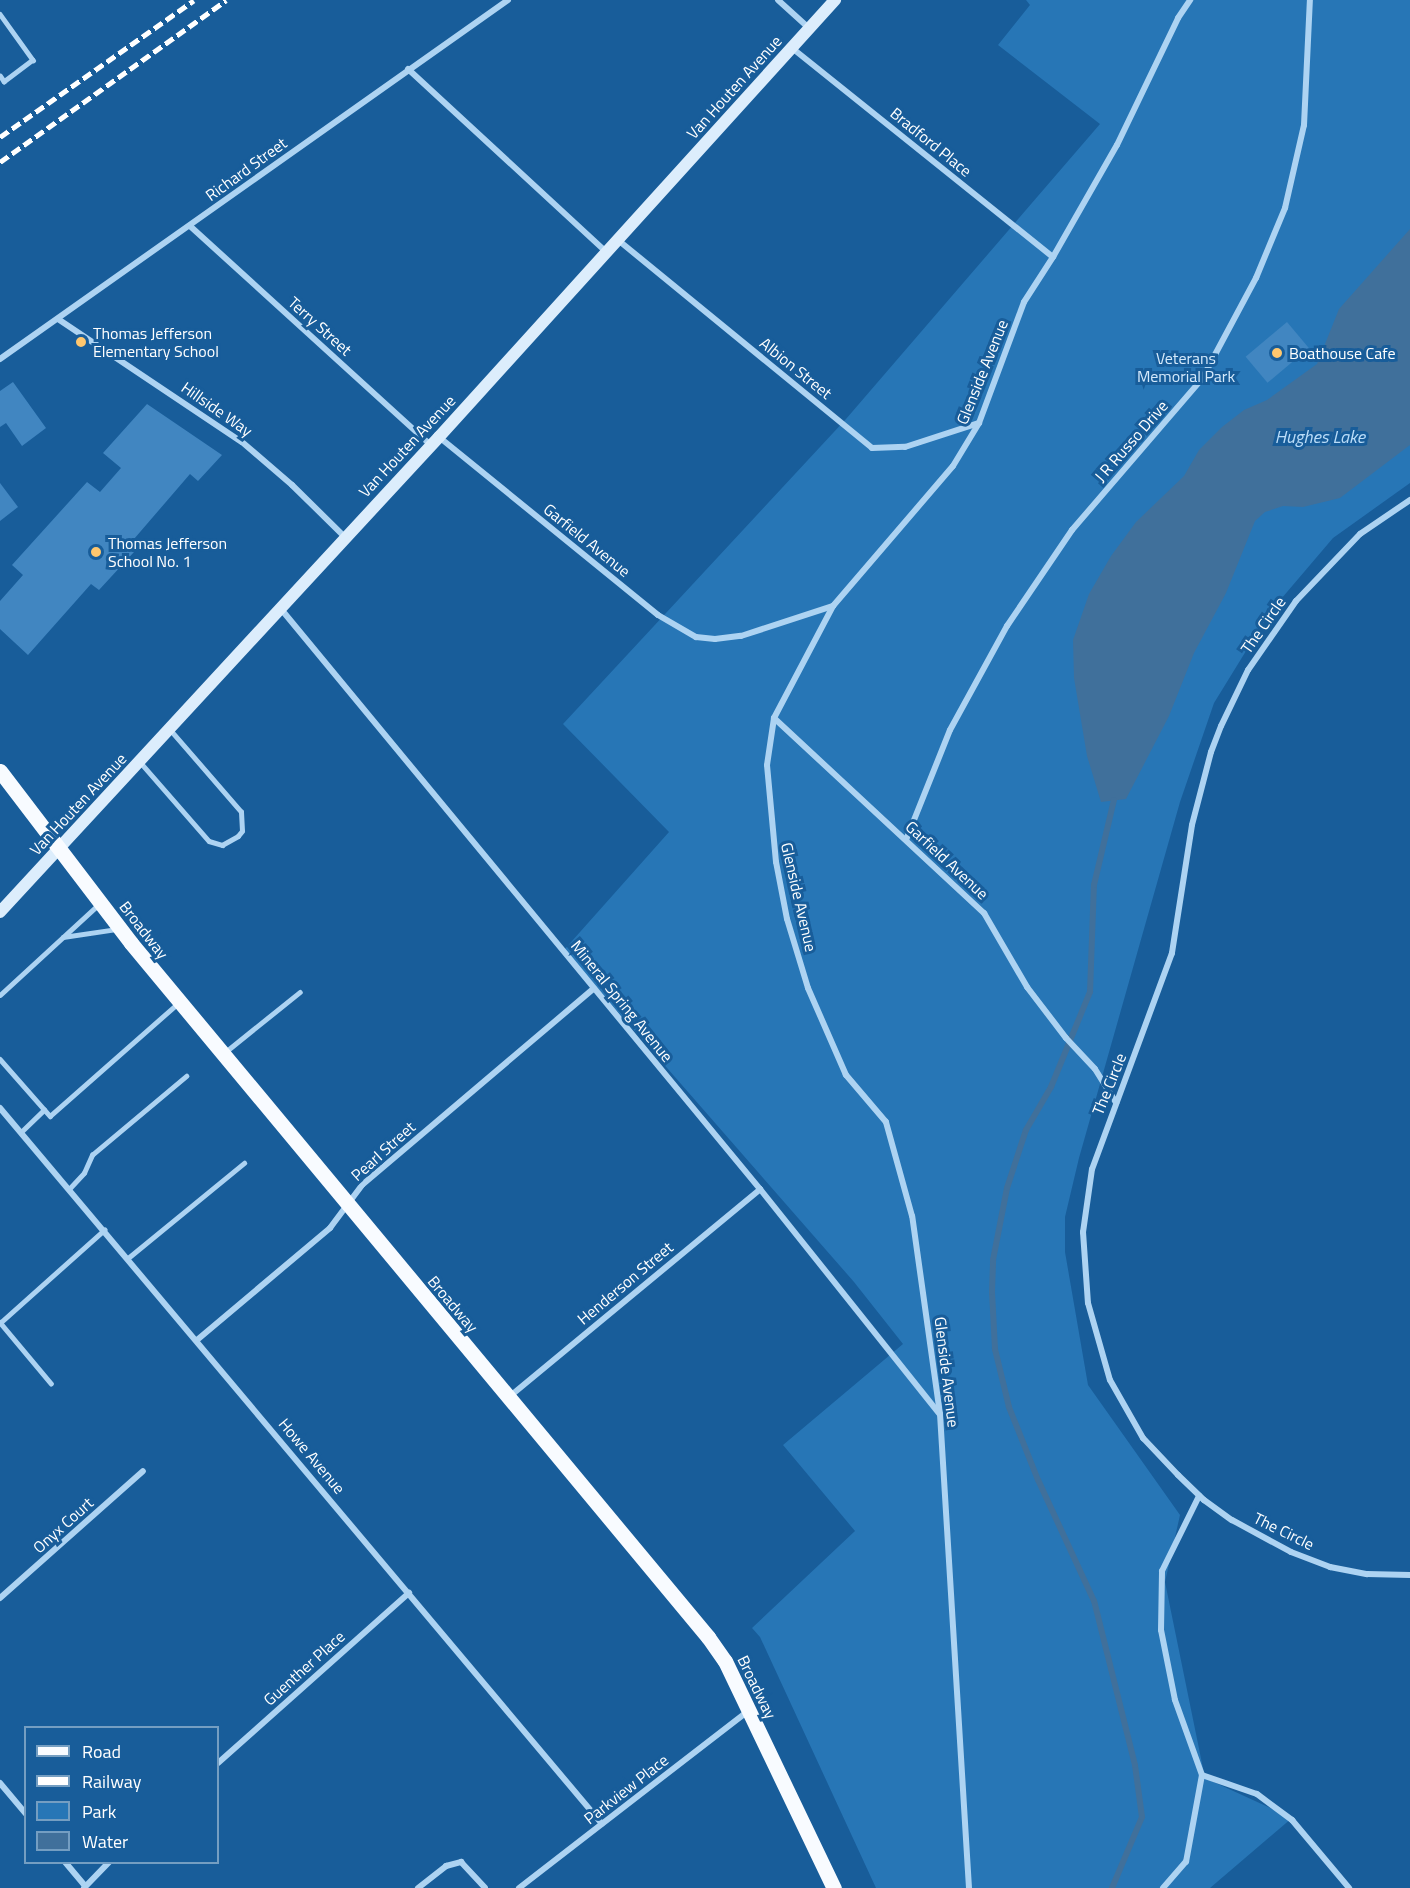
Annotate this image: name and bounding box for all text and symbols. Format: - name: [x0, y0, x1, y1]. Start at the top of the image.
- street label: Van Houten Avenue: [683, 31, 785, 143]
- street label: Bradford Place: [887, 103, 975, 181]
- street label: Richard Street: [202, 133, 290, 205]
- street label: Terry Street: [284, 293, 356, 359]
- street label: Glenside Avenue: [952, 317, 1012, 427]
- place label: Thomas Jefferson Elementary School: [93, 323, 219, 361]
- street label: Albion Street: [756, 333, 836, 403]
- marker: Thomas Jefferson Elementary School: [74, 335, 88, 349]
- place label: Boathouse Cafe: [1289, 343, 1395, 363]
- marker: Boathouse Cafe: [1270, 346, 1284, 360]
- park label: Veterans Memorial Park: [1137, 348, 1235, 386]
- street label: Hillside Way: [178, 378, 256, 440]
- street label: Van Houten Avenue: [355, 391, 459, 501]
- street label: J R Russo Drive: [1090, 396, 1172, 486]
- water label: Hughes Lake: [1275, 426, 1365, 448]
- street label: Garfield Avenue: [540, 499, 634, 581]
- place label: Thomas Jefferson School No. 1: [108, 533, 227, 571]
- marker: Thomas Jefferson School No. 1: [89, 545, 103, 559]
- street label: The Circle: [1237, 593, 1289, 657]
- street label: Van Houten Avenue: [26, 749, 130, 859]
- street label: Garfield Avenue: [902, 817, 992, 903]
- street label: Glenside Avenue: [777, 841, 821, 953]
- street label: Broadway: [116, 897, 172, 963]
- street label: Mineral Spring Avenue: [567, 936, 677, 1066]
- street label: The Circle: [1088, 1050, 1130, 1118]
- street label: Pearl Street: [347, 1117, 419, 1185]
- street label: Henderson Street: [573, 1237, 677, 1329]
- street label: Broadway: [424, 1272, 482, 1336]
- street label: Glenside Avenue: [931, 1316, 963, 1428]
- street label: Howe Avenue: [275, 1414, 349, 1498]
- street label: Onyx Court: [29, 1493, 97, 1557]
- street label: The Circle: [1251, 1508, 1317, 1554]
- street label: Guenther Place: [259, 1627, 349, 1709]
- street label: Broadway: [733, 1652, 781, 1722]
- legend: [24, 1726, 219, 1864]
- text: Road: [82, 1738, 121, 1765]
- street label: Parkview Place: [580, 1750, 672, 1828]
- text: Railway: [82, 1768, 141, 1795]
- text: Park: [82, 1798, 116, 1825]
- text: Water: [82, 1828, 128, 1855]

